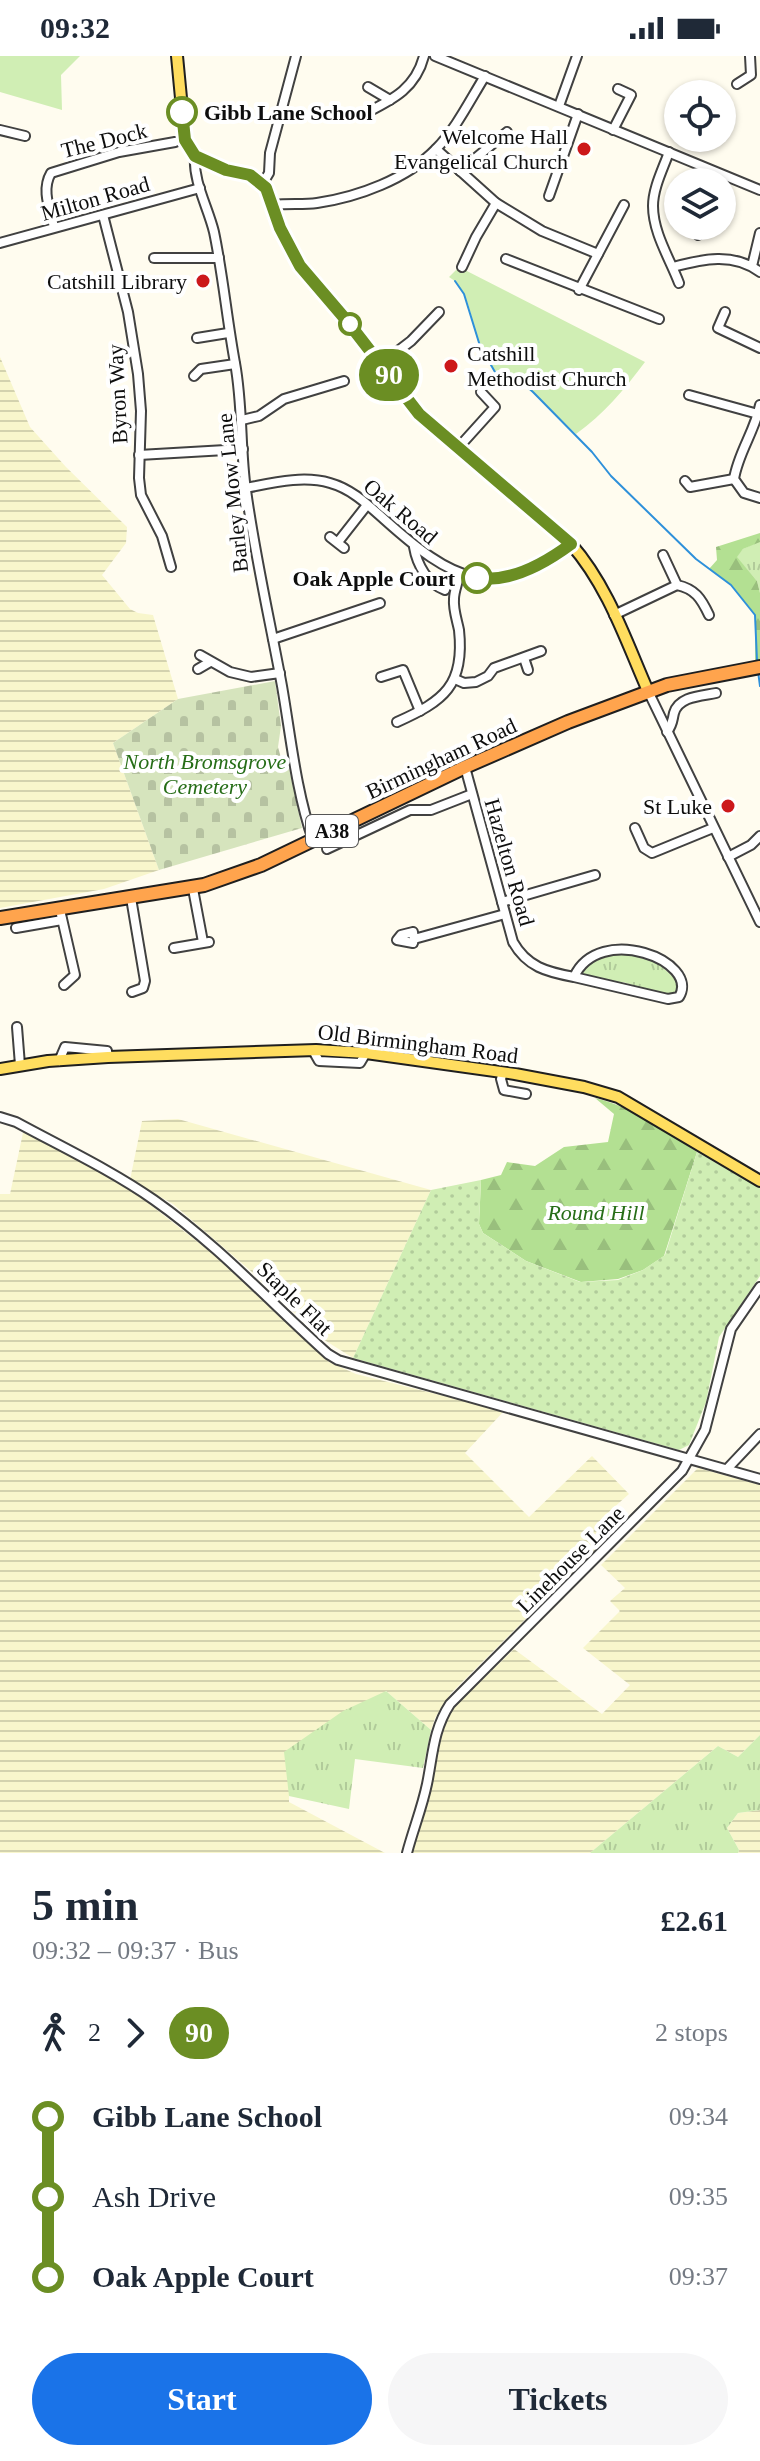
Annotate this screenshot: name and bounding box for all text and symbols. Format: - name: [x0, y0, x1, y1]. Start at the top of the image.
- text: 09:32: [40, 11, 110, 44]
- map controls: [664, 80, 736, 240]
- button: locate: [664, 80, 736, 152]
- marker: Gibb Lane School: [167, 97, 197, 127]
- place label: Gibb Lane School: [204, 100, 373, 125]
- street label: The Dock: [59, 118, 150, 163]
- place label: Welcome Hall Evangelical Church: [394, 124, 568, 174]
- marker: Welcome Hall Evangelical Church: [575, 140, 593, 158]
- button: layers: [664, 168, 736, 240]
- street label: Milton Road: [38, 171, 152, 226]
- place label: Catshill Library: [47, 269, 187, 294]
- marker: Catshill Library: [194, 272, 212, 290]
- unlabelled marker: [339, 313, 361, 335]
- place label: Catshill Methodist Church: [467, 341, 627, 391]
- street label: Byron Way: [102, 343, 133, 444]
- line badge: 90: [353, 349, 425, 401]
- marker: Catshill Methodist Church: [442, 357, 460, 375]
- text: 90: [375, 359, 403, 390]
- street label: Barley Mow Lane: [212, 412, 253, 574]
- street label: Oak Road: [359, 473, 443, 549]
- marker: Oak Apple Court: [462, 563, 492, 593]
- place label: Oak Apple Court: [292, 566, 456, 591]
- street label: Birmingham Road: [362, 713, 520, 804]
- park label: North Bromsgrove Cemetery: [123, 749, 287, 799]
- place label: St Luke: [643, 794, 712, 819]
- street label: Hazelton Road: [479, 796, 540, 929]
- marker: St Luke: [719, 797, 737, 815]
- road number: A38: [306, 815, 358, 847]
- street label: Old Birmingham Road: [316, 1019, 520, 1068]
- park label: Round Hill: [546, 1200, 645, 1225]
- street label: Staple Flat: [252, 1256, 337, 1340]
- street label: Linehouse Lane: [512, 1501, 629, 1618]
- text: 5 min: [32, 1881, 138, 1930]
- text: £2.61: [661, 1904, 728, 1937]
- text: 09:32 – 09:37 · Bus: [32, 1936, 239, 1965]
- icon: walk: [32, 2011, 76, 2055]
- icon: forward: [113, 2011, 157, 2055]
- text: 90: [185, 2017, 213, 2048]
- text: 2: [88, 2018, 101, 2047]
- text: 2 stops: [655, 2018, 728, 2047]
- text: Gibb Lane School: [92, 2100, 322, 2133]
- text: 09:34: [669, 2102, 728, 2131]
- text: Ash Drive: [92, 2180, 216, 2213]
- text: 09:35: [669, 2182, 728, 2211]
- text: Oak Apple Court: [92, 2260, 314, 2293]
- text: 09:37: [669, 2262, 728, 2291]
- button: Start: [32, 2353, 372, 2445]
- button: Tickets: [388, 2353, 728, 2445]

